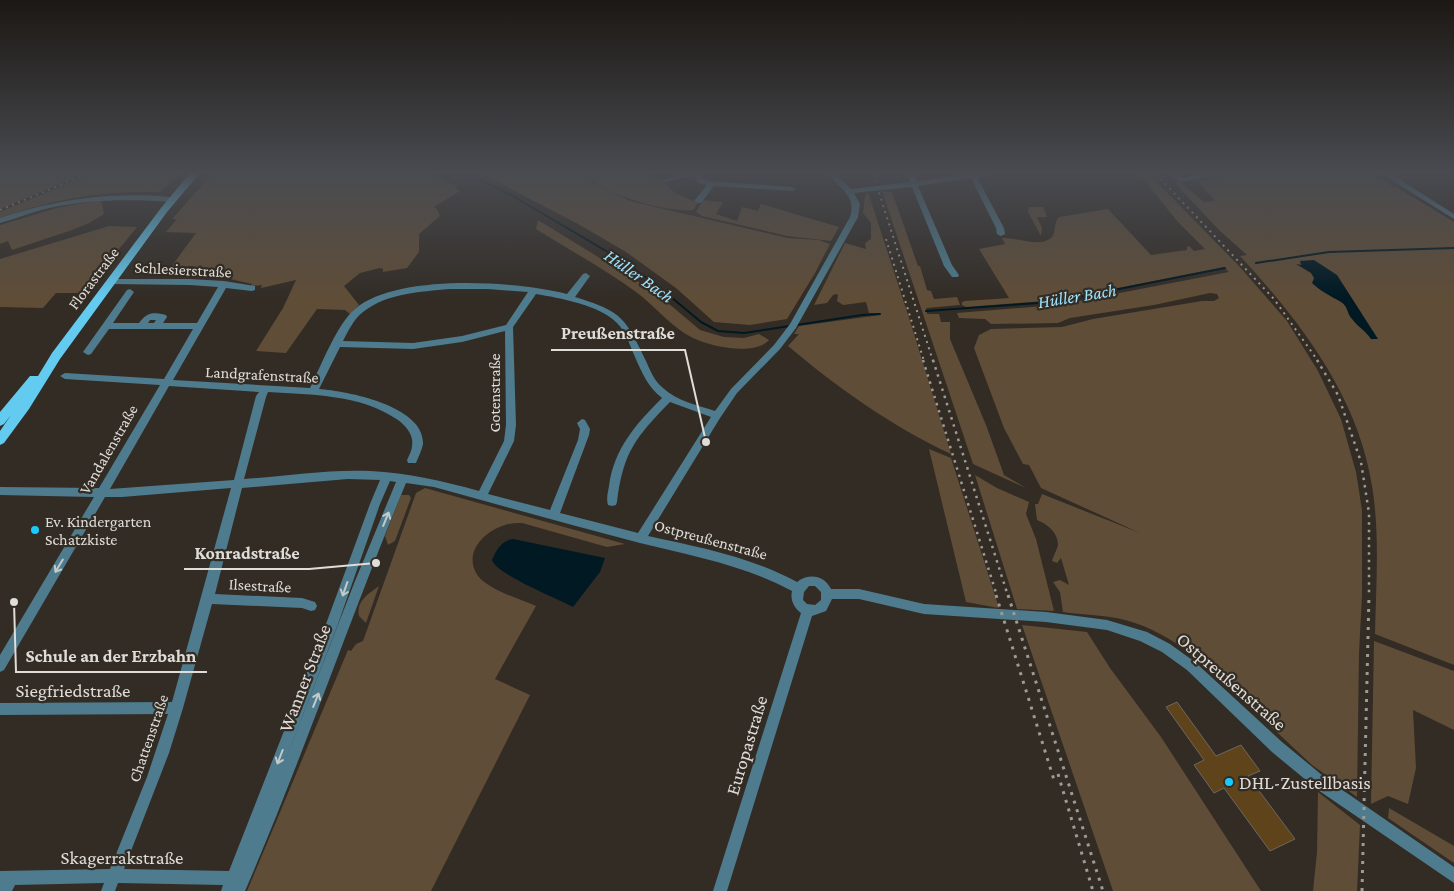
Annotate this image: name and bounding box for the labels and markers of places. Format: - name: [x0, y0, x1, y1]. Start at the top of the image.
- callout: Preußenstraße: [551, 317, 685, 350]
- place label: Ev. Kindergarten Schatzkiste: [45, 513, 152, 548]
- marker: Ev. Kindergarten Schatzkiste: [29, 524, 41, 536]
- callout: Konradstraße: [184, 536, 309, 569]
- callout: Schule an der Erzbahn: [16, 639, 207, 672]
- place label: DHL-Zustellbasis: [1239, 772, 1371, 793]
- marker: DHL-Zustellbasis: [1223, 776, 1235, 788]

